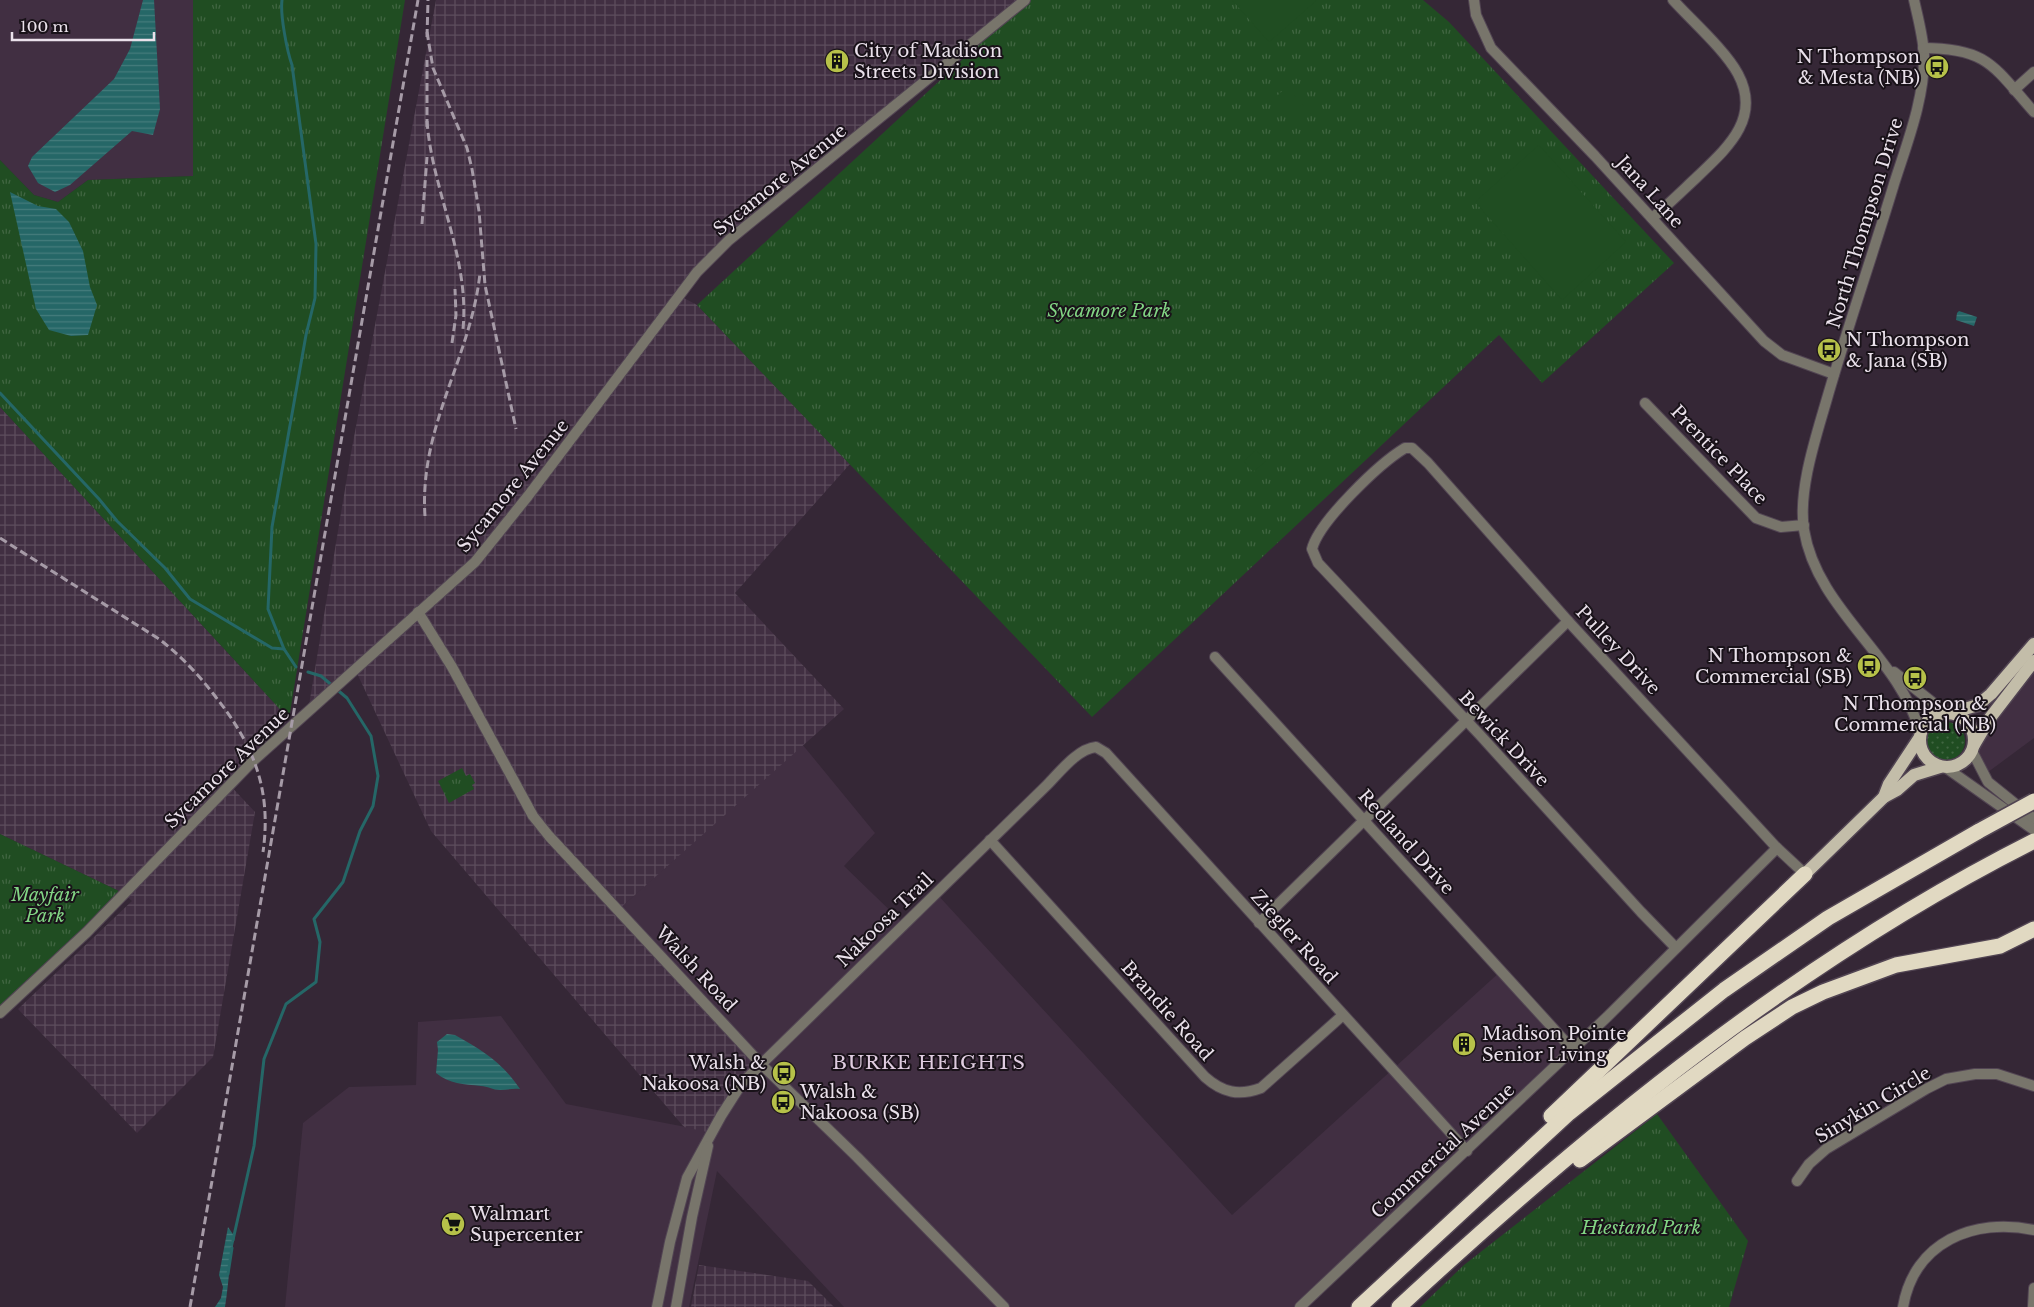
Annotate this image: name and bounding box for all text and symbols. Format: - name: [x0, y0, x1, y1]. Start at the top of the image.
- scale bar: [12, 10, 155, 42]
- text: 100 m: [20, 17, 69, 36]
- place label: City of Madison Streets Division: [854, 40, 1002, 83]
- place label: N Thompson & Mesta (NB): [1797, 46, 1920, 89]
- building icon: City of Madison Streets Division: [824, 48, 850, 74]
- bus stop icon: N Thompson & Mesta (NB): [1924, 54, 1950, 80]
- street label: North Thompson Drive: [1822, 115, 1908, 331]
- street label: Sycamore Avenue: [709, 120, 851, 240]
- street label: Jana Lane: [1611, 150, 1688, 233]
- park label: Sycamore Park: [1047, 300, 1171, 322]
- place label: N Thompson & Jana (SB): [1846, 329, 1969, 372]
- bus stop icon: N Thompson & Jana (SB): [1816, 337, 1842, 363]
- street label: Prentice Place: [1666, 401, 1772, 509]
- street label: Sycamore Avenue: [453, 415, 573, 557]
- street label: Pulley Drive: [1571, 601, 1665, 699]
- place label: N Thompson & Commercial (SB): [1695, 645, 1852, 688]
- bus stop icon: N Thompson & Commercial (SB): [1856, 653, 1882, 679]
- bus stop icon: N Thompson & Commercial (NB): [1902, 665, 1928, 691]
- street label: Bewick Drive: [1454, 687, 1554, 791]
- place label: N Thompson & Commercial (NB): [1834, 693, 1996, 736]
- street label: Sycamore Avenue: [160, 703, 294, 833]
- street label: Redland Drive: [1353, 785, 1459, 899]
- street label: Nakoosa Trail: [832, 868, 938, 972]
- park label: Mayfair Park: [10, 884, 80, 927]
- street label: Ziegler Road: [1246, 886, 1342, 988]
- street label: Walsh Road: [650, 921, 741, 1016]
- street label: Brandie Road: [1117, 957, 1217, 1065]
- place label: Madison Pointe Senior Living: [1482, 1023, 1627, 1066]
- building icon: Madison Pointe Senior Living: [1451, 1031, 1477, 1057]
- district label: BURKE HEIGHTS: [832, 1051, 1026, 1074]
- place label: Walsh & Nakoosa (NB): [642, 1052, 766, 1095]
- bus stop icon: Walsh & Nakoosa (NB): [771, 1060, 797, 1086]
- street label: Sinykin Circle: [1811, 1062, 1935, 1148]
- street label: Commercial Avenue: [1367, 1079, 1519, 1223]
- place label: Walsh & Nakoosa (SB): [799, 1081, 919, 1124]
- bus stop icon: Walsh & Nakoosa (SB): [770, 1089, 796, 1115]
- place label: Walmart Supercenter: [469, 1203, 583, 1246]
- supermarket icon: Walmart Supercenter: [440, 1211, 466, 1237]
- park label: Hiestand Park: [1580, 1217, 1701, 1239]

